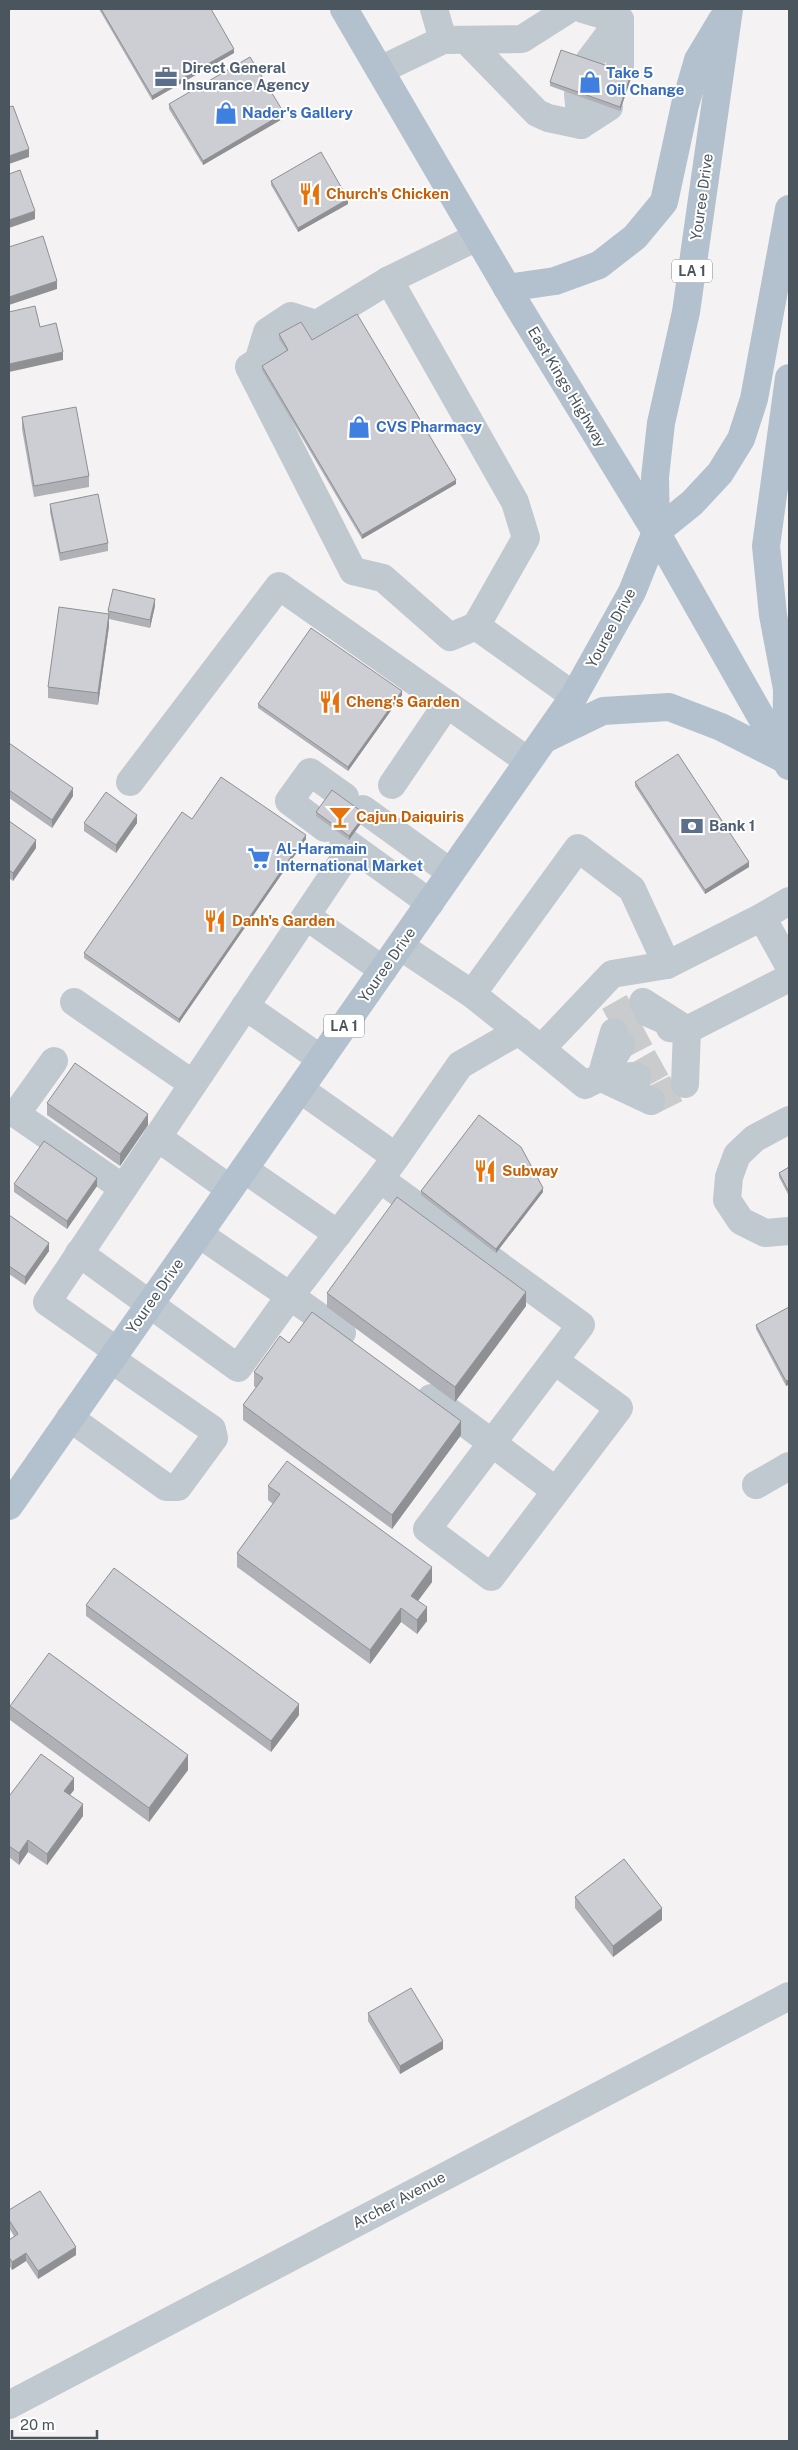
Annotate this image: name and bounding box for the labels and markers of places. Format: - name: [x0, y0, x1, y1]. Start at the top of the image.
- place label: Direct General Insurance Agency: [182, 59, 310, 93]
- office icon: Direct General Insurance Agency: [153, 64, 179, 90]
- place label: Take 5 Oil Change: [606, 64, 684, 98]
- shop icon: Take 5 Oil Change: [577, 69, 603, 95]
- shop icon: Nader's Gallery: [213, 100, 239, 126]
- place label: Nader's Gallery: [242, 104, 354, 121]
- restaurant icon: Church's Chicken: [297, 181, 323, 207]
- place label: Church's Chicken: [326, 185, 449, 202]
- shop icon: CVS Pharmacy: [346, 414, 372, 440]
- place label: CVS Pharmacy: [376, 418, 483, 435]
- restaurant icon: Cheng's Garden: [317, 689, 343, 715]
- place label: Cheng's Garden: [346, 693, 460, 710]
- bar icon: Cajun Daiquiris: [327, 804, 353, 830]
- place label: Cajun Daiquiris: [356, 808, 464, 825]
- bank icon: Bank 1: [679, 813, 705, 839]
- place label: Bank 1: [709, 817, 755, 834]
- place label: Al-Haramain International Market: [276, 840, 423, 874]
- supermarket icon: Al-Haramain International Market: [246, 845, 272, 871]
- restaurant icon: Danh's Garden: [202, 908, 228, 934]
- place label: Danh's Garden: [232, 912, 335, 929]
- restaurant icon: Subway: [472, 1158, 498, 1184]
- place label: Subway: [502, 1162, 559, 1179]

